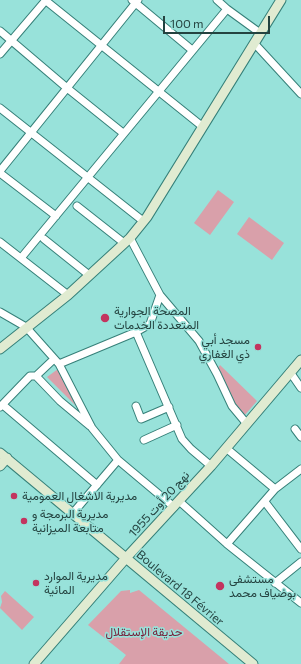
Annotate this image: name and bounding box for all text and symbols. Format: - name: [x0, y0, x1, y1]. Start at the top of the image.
- scale bar: [165, 8, 272, 34]
- text: 100 m: [170, 16, 204, 30]
- place label: المصحة الجوارية المتعددة الخدمات: [114, 304, 199, 332]
- marker: المصحة الجوارية المتعددة الخدمات: [99, 312, 111, 324]
- place label: مسجد أبي ذي الغفاري: [199, 333, 250, 361]
- marker: مسجد أبي ذي الغفاري: [253, 342, 263, 352]
- street label: نهج 20 أوت 1955: [126, 468, 192, 540]
- place label: مديرية الاشغال العمومية: [22, 489, 137, 503]
- marker: مديرية الاشغال العمومية: [9, 491, 19, 501]
- place label: مديرية البرمجة و متابعة الميزانية: [32, 507, 108, 535]
- marker: مديرية البرمجة و متابعة الميزانية: [19, 516, 29, 526]
- street label: Boulevard 18 Février: [133, 547, 227, 629]
- place label: مديرية الموارد المائية: [44, 569, 108, 597]
- place label: مستشفى بوضياف محمد: [229, 572, 296, 600]
- marker: مديرية الموارد المائية: [31, 578, 41, 588]
- marker: مستشفى بوضياف محمد: [214, 580, 226, 592]
- park label: حديقة الإستقلال: [105, 625, 183, 639]

